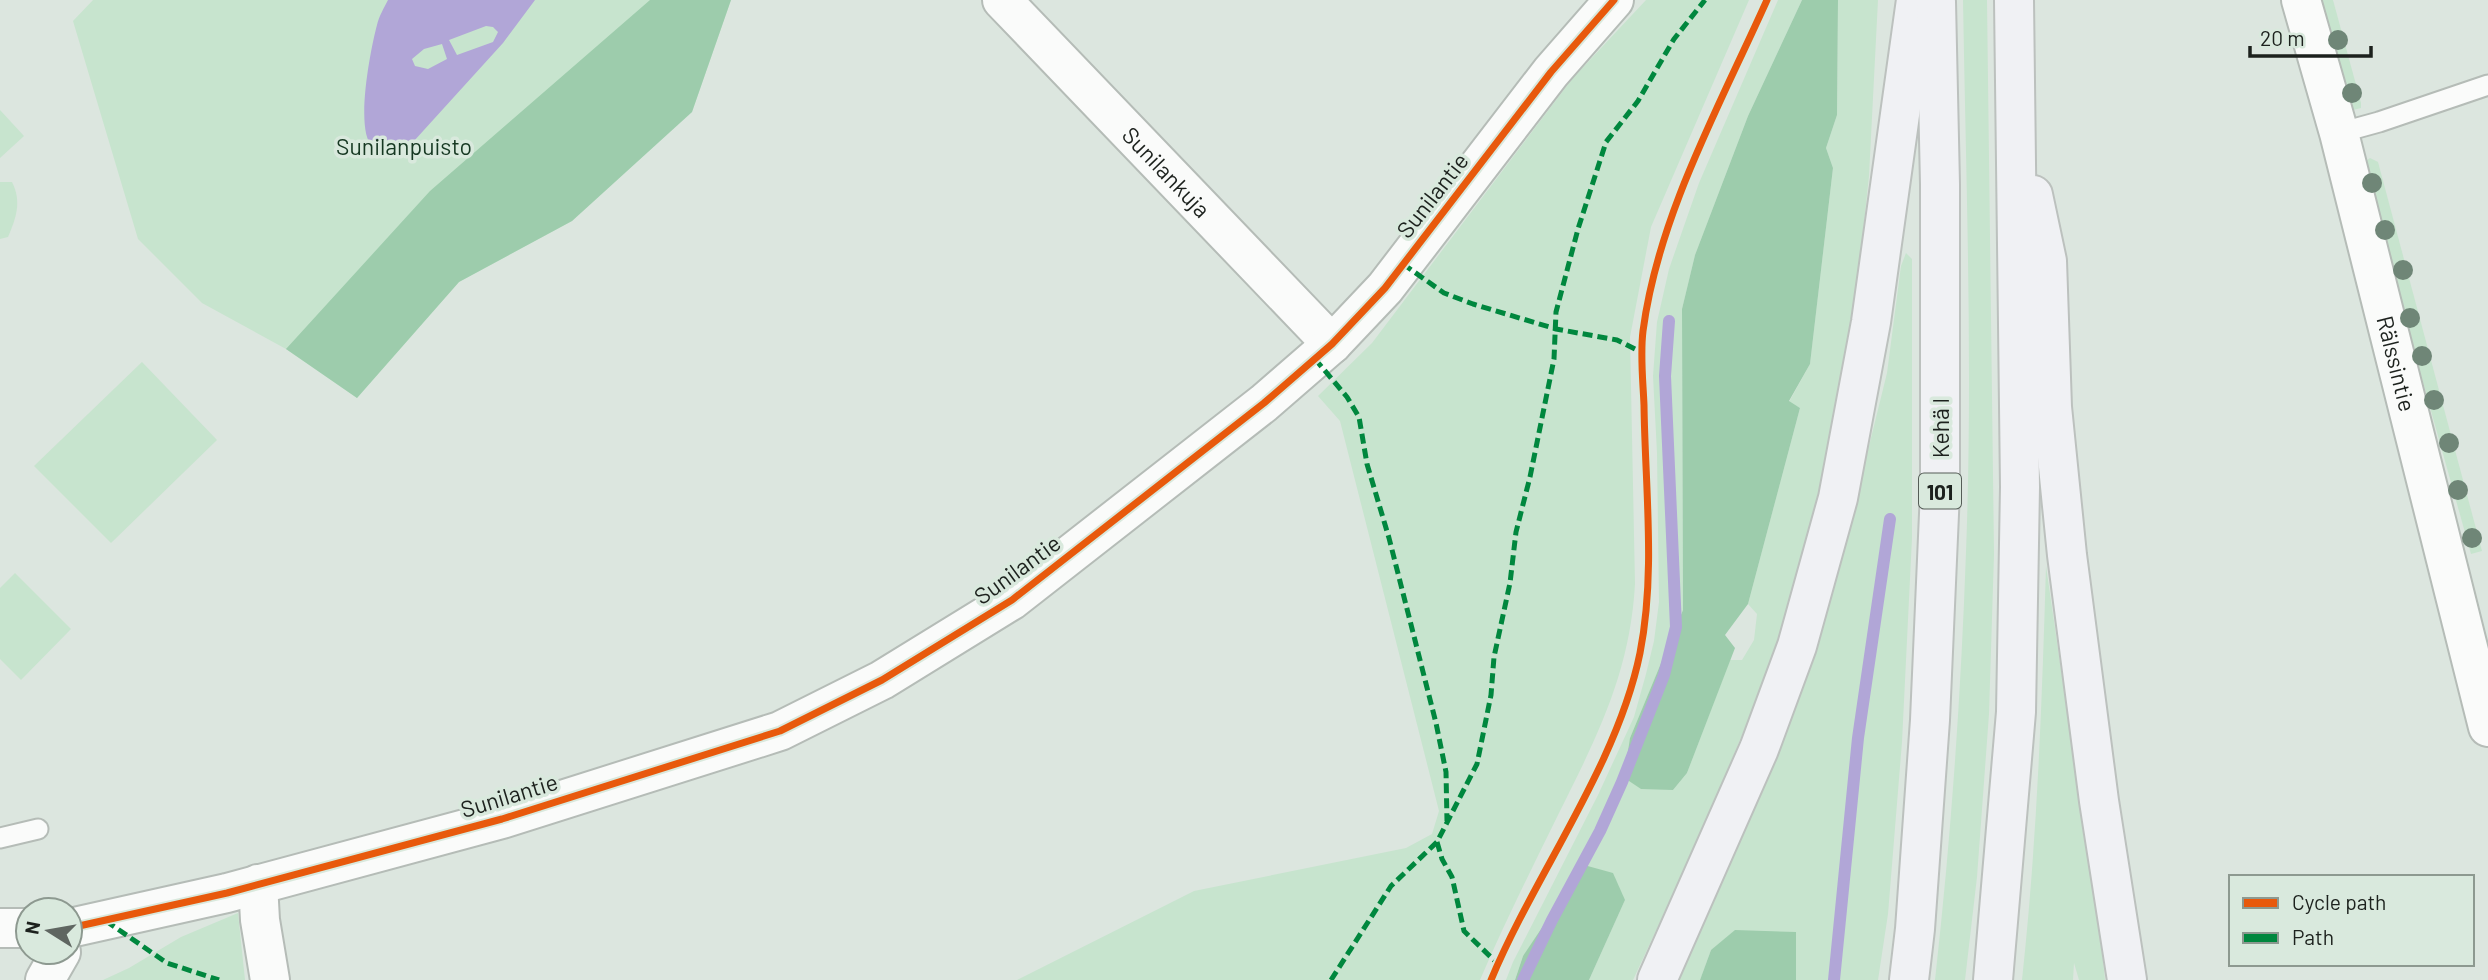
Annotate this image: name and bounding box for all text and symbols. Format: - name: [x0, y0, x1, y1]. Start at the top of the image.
- scale bar: [2250, 14, 2371, 58]
- text: 20 m: [2260, 25, 2305, 50]
- street label: Sunilankuja: [1117, 121, 1217, 223]
- park label: Sunilanpuisto: [336, 132, 472, 160]
- street label: Sunilantie: [1390, 147, 1474, 243]
- street label: Rälssintie: [2371, 313, 2422, 414]
- street label: Kehä I: [1926, 398, 1954, 458]
- road number: 101: [1919, 474, 1961, 508]
- street label: Sunilantie: [968, 528, 1066, 610]
- street label: Sunilantie: [457, 767, 561, 823]
- legend: [2229, 875, 2474, 966]
- text: Cycle path: [2292, 889, 2386, 914]
- north arrow: [14, 896, 84, 966]
- text: N: [19, 919, 44, 936]
- text: Path: [2292, 924, 2334, 949]

